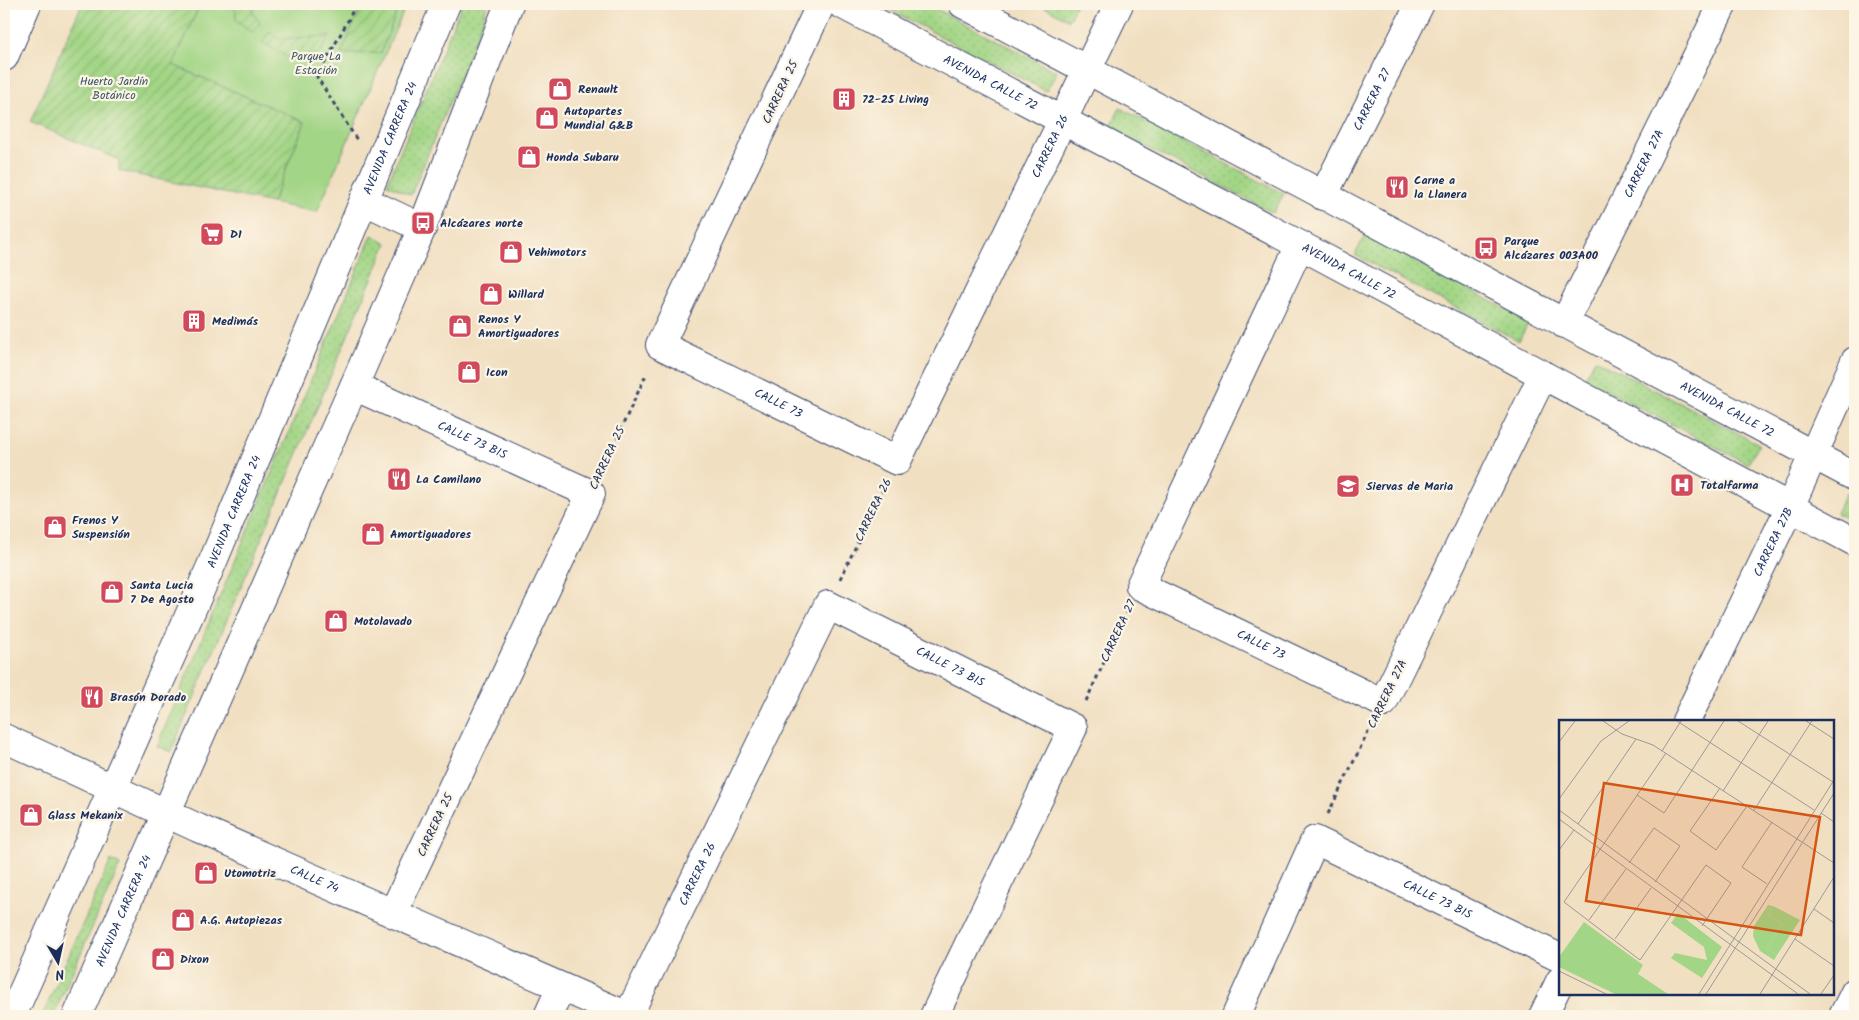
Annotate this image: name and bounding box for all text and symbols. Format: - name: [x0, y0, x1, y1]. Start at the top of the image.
- park label: Parque La Estación: [291, 47, 341, 80]
- street label: AVENIDA CALLE 72: [940, 50, 1041, 116]
- street label: CARRERA 25: [757, 56, 804, 127]
- street label: CARRERA 27: [1349, 65, 1396, 134]
- park label: Huerto Jardín Botánico: [80, 72, 148, 105]
- shop icon: Renault: [547, 76, 573, 102]
- street label: AVENIDA CARRERA 24: [358, 78, 423, 198]
- place label: Renault: [578, 80, 619, 99]
- building icon: 72-25 Living: [831, 86, 857, 112]
- place label: 72-25 Living: [862, 90, 929, 109]
- place label: Autopartes Mundial G&B: [564, 102, 633, 135]
- shop icon: Autopartes Mundial G&B: [534, 105, 560, 131]
- street label: CARRERA 26: [1027, 111, 1074, 181]
- street label: CARRERA 27A: [1619, 126, 1669, 202]
- shop icon: Honda Subaru: [516, 144, 542, 170]
- place label: Honda Subaru: [546, 148, 619, 167]
- place label: Carne a la Llanera: [1414, 171, 1467, 204]
- restaurant icon: Carne a la Llanera: [1384, 174, 1410, 200]
- bus stop icon: Alcázares norte: [410, 210, 436, 236]
- place label: Alcázares norte: [440, 214, 523, 233]
- supermarket icon: D1: [199, 221, 225, 247]
- place label: D1: [230, 225, 242, 244]
- place label: Parque Alcázares 003A00: [1504, 232, 1599, 265]
- bus stop icon: Parque Alcázares 003A00: [1473, 235, 1499, 261]
- shop icon: Vehimotors: [498, 239, 524, 265]
- street label: AVENIDA CALLE 72: [1298, 239, 1399, 305]
- place label: Vehimotors: [528, 243, 587, 262]
- shop icon: Willard: [478, 281, 504, 307]
- place label: Willard: [508, 285, 544, 304]
- building icon: Medimás: [181, 308, 207, 334]
- place label: Renos Y Amortiguadores: [478, 310, 560, 343]
- place label: Medimás: [212, 312, 259, 331]
- shop icon: Renos Y Amortiguadores: [447, 313, 473, 339]
- shop icon: Icon: [456, 359, 482, 385]
- place label: Icon: [486, 363, 508, 382]
- street label: AVENIDA CALLE 72: [1676, 377, 1778, 443]
- street label: CALLE 73: [751, 384, 806, 423]
- street label: CALLE 73 BIS: [434, 416, 510, 465]
- street label: CARRERA 25: [584, 422, 631, 493]
- street label: AVENIDA CARRERA 24: [202, 452, 266, 571]
- restaurant icon: La Camilano: [386, 466, 412, 492]
- place label: La Camilano: [416, 470, 482, 489]
- hospital icon: Totalfarma: [1669, 472, 1695, 498]
- school or university icon: Siervas de Maria: [1335, 473, 1361, 499]
- street label: CARRERA 26: [850, 475, 897, 545]
- place label: Totalfarma: [1700, 476, 1758, 495]
- place label: Siervas de Maria: [1366, 477, 1453, 496]
- street label: CARRERA 27B: [1749, 504, 1798, 580]
- place label: Frenos Y Suspensión: [72, 511, 130, 544]
- shop icon: Frenos Y Suspensión: [42, 514, 68, 540]
- shop icon: Amortiguadores: [360, 521, 386, 547]
- place label: Amortiguadores: [390, 525, 472, 544]
- place label: Santa Lucia 7 De Agosto: [130, 576, 195, 609]
- shop icon: Santa Lucia 7 De Agosto: [99, 579, 125, 605]
- street label: CARRERA 27: [1096, 596, 1141, 666]
- shop icon: Motolavado: [323, 608, 349, 634]
- place label: Motolavado: [354, 612, 412, 631]
- street label: CALLE 73: [1233, 625, 1288, 665]
- street label: CALLE 73 BIS: [913, 642, 988, 692]
- street label: CARRERA 27A: [1363, 657, 1412, 732]
- restaurant icon: Brasón Dorado: [79, 684, 105, 710]
- place label: Brasón Dorado: [110, 688, 187, 707]
- inset map: [1559, 720, 1834, 995]
- street label: CARRERA 25: [412, 789, 459, 860]
- shop icon: Glass Mekanix: [18, 802, 44, 828]
- place label: Glass Mekanix: [48, 806, 123, 825]
- street label: CARRERA 26: [674, 839, 721, 909]
- street label: AVENIDA CARRERA 24: [91, 851, 157, 970]
- shop icon: Utomotriz: [193, 860, 219, 886]
- street label: CALLE 74: [287, 860, 342, 899]
- place label: Utomotriz: [224, 864, 276, 883]
- street label: CALLE 73 BIS: [1400, 875, 1476, 924]
- shop icon: A.G. Autopiezas: [170, 907, 196, 933]
- place label: A.G. Autopiezas: [200, 911, 283, 930]
- north arrow: [32, 938, 82, 988]
- shop icon: Dixon: [150, 946, 176, 972]
- place label: Dixon: [180, 950, 209, 969]
- text: N: [54, 962, 66, 985]

